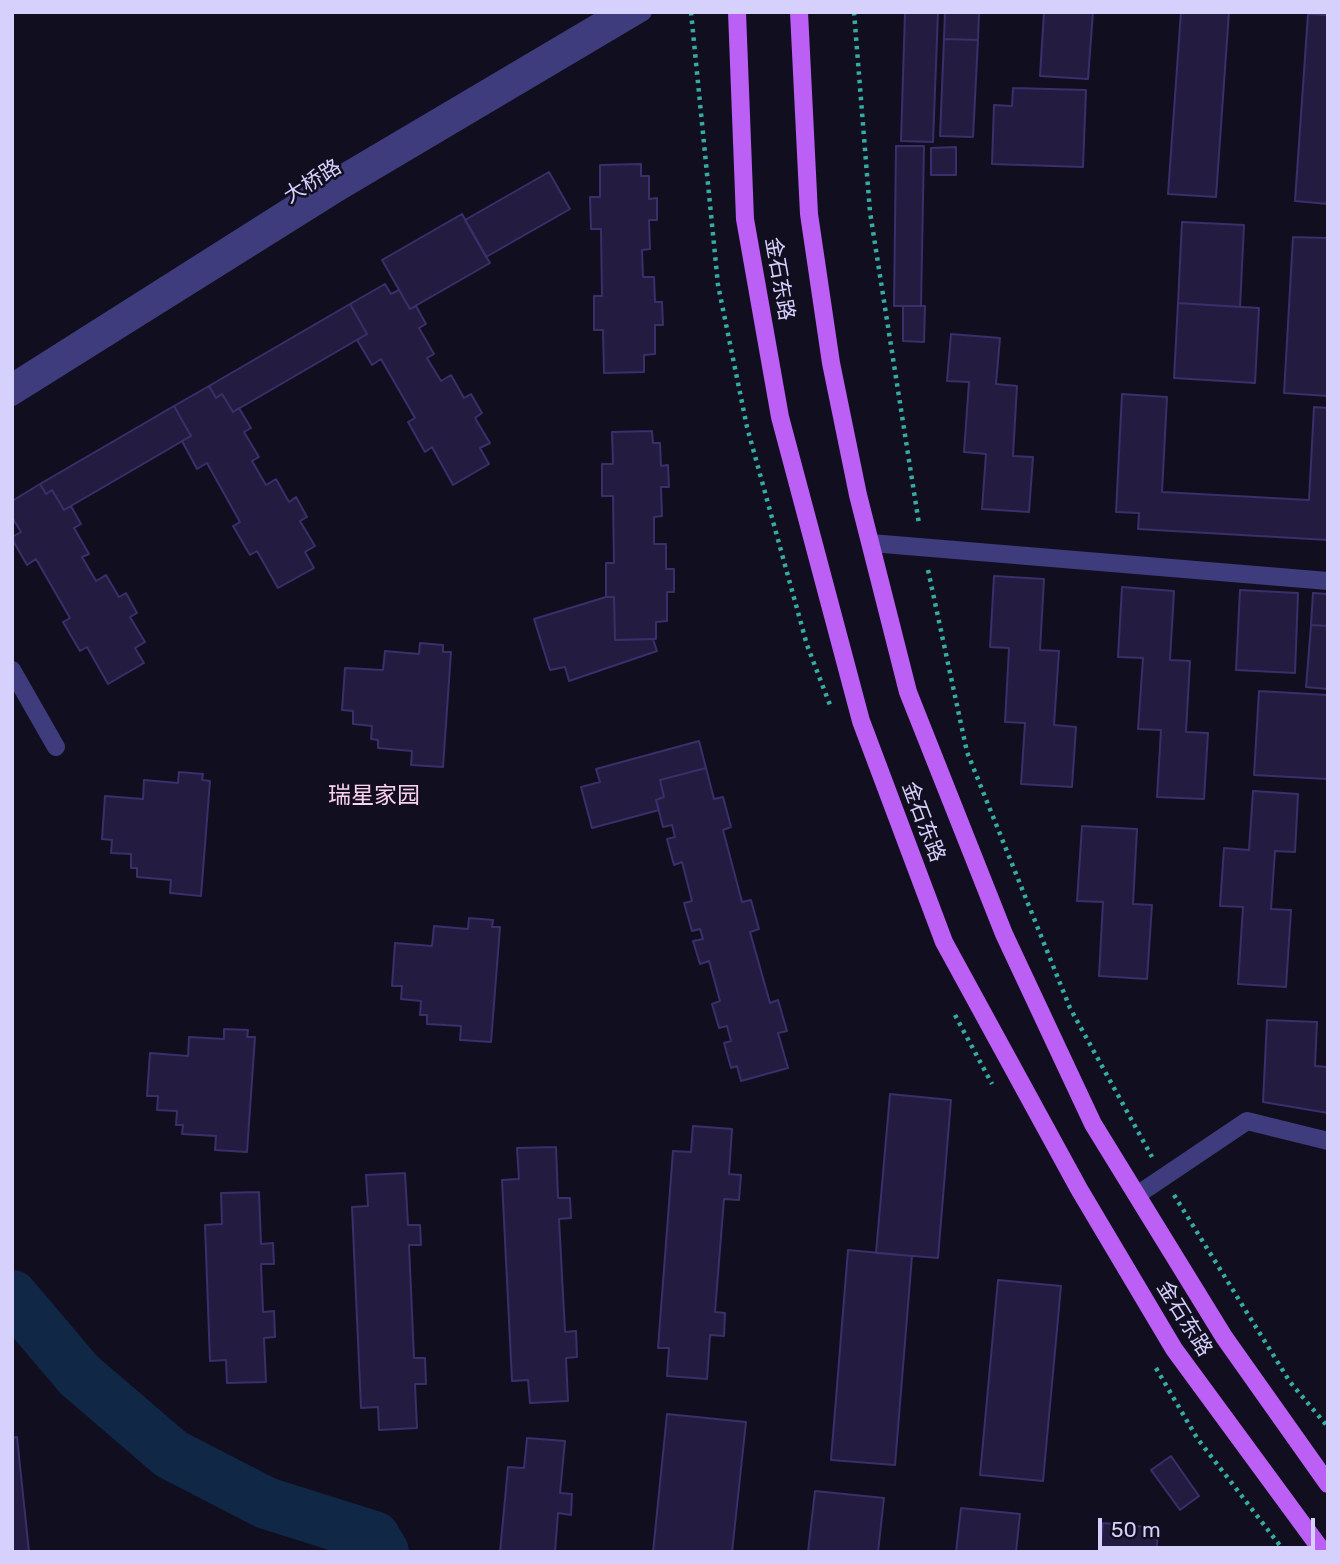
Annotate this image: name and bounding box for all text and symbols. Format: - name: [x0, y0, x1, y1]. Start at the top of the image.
- street label: 大桥路: [280, 155, 346, 209]
- street label: 金石东路: [759, 235, 799, 323]
- street label: 金石东路: [896, 778, 950, 866]
- district label: 瑞星家园: [328, 782, 420, 810]
- street label: 金石东路: [1151, 1277, 1217, 1361]
- scale bar: [1102, 1504, 1319, 1548]
- text: 50 m: [1111, 1517, 1161, 1542]

